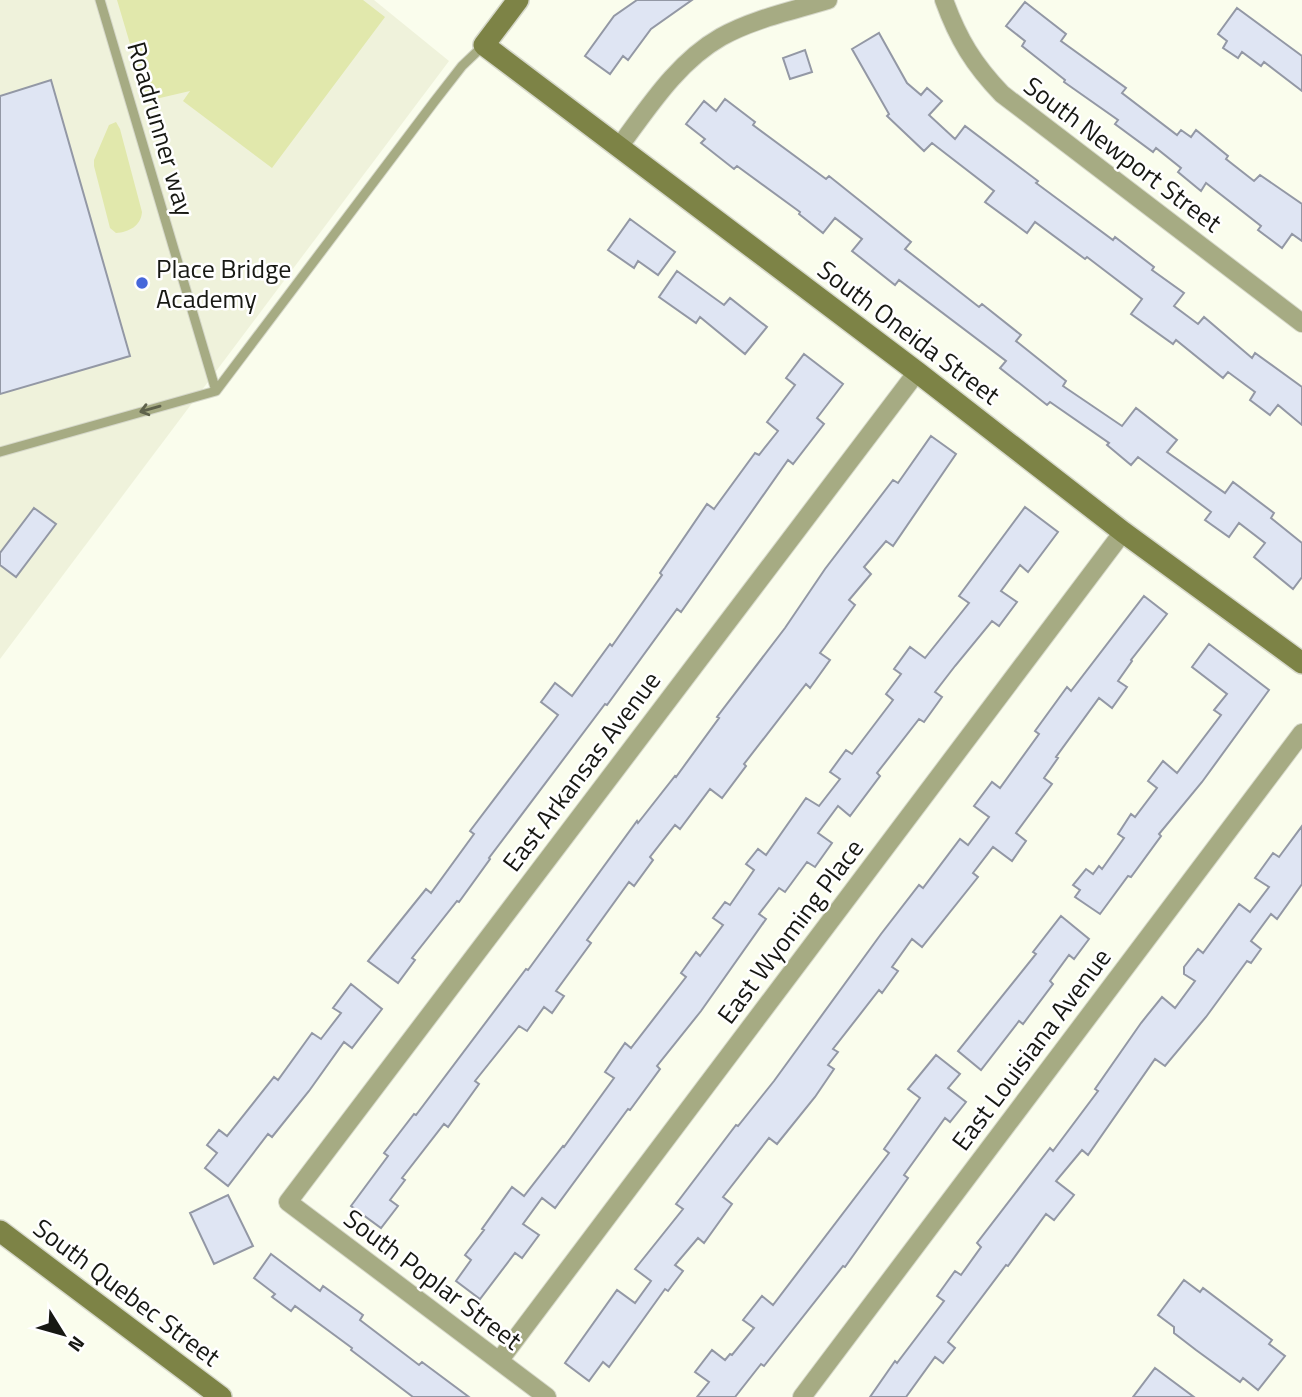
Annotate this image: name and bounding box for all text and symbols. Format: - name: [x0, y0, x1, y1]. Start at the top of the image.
- street label: Roadrunner way: [117, 37, 205, 221]
- street label: South Newport Street: [1016, 67, 1230, 241]
- place label: Place Bridge Academy: [156, 249, 291, 318]
- street label: South Oneida Street: [809, 250, 1009, 414]
- marker: Place Bridge Academy: [134, 275, 150, 291]
- one-way arrow: [139, 403, 161, 416]
- street label: East Arkansas Avenue: [492, 662, 670, 880]
- street label: East Wyoming Place: [707, 830, 873, 1032]
- street label: East Louisiana Avenue: [942, 940, 1120, 1158]
- street label: South Poplar Street: [336, 1199, 530, 1359]
- street label: South Quebec Street: [25, 1209, 229, 1375]
- north arrow: [28, 1299, 98, 1369]
- text: N: [61, 1331, 93, 1359]

